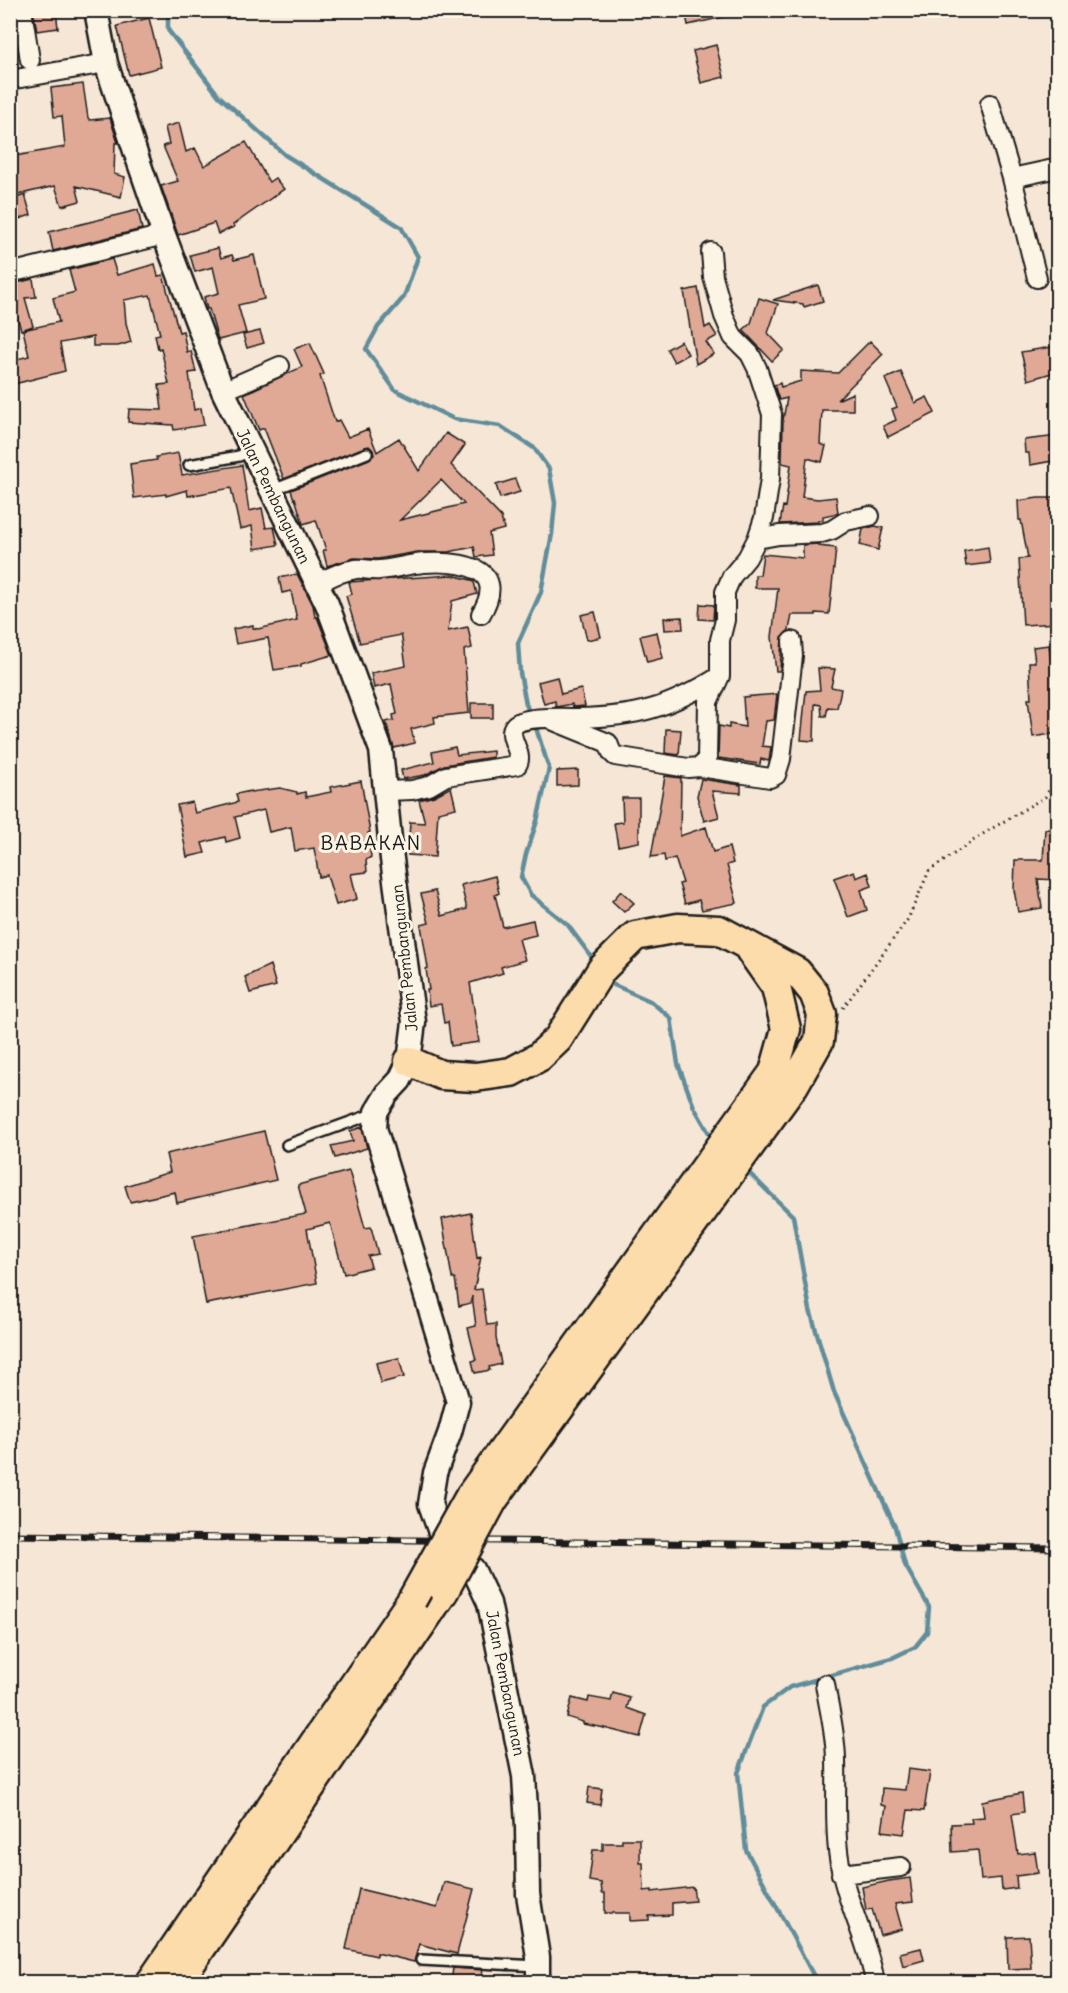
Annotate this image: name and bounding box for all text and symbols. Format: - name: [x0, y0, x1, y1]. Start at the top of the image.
- street label: Jalan Pembangunan: [233, 425, 315, 567]
- district label: BABAKAN: [320, 830, 422, 855]
- street label: Jalan Pembangunan: [386, 883, 422, 1033]
- street label: Jalan Pembangunan: [482, 1609, 530, 1757]

